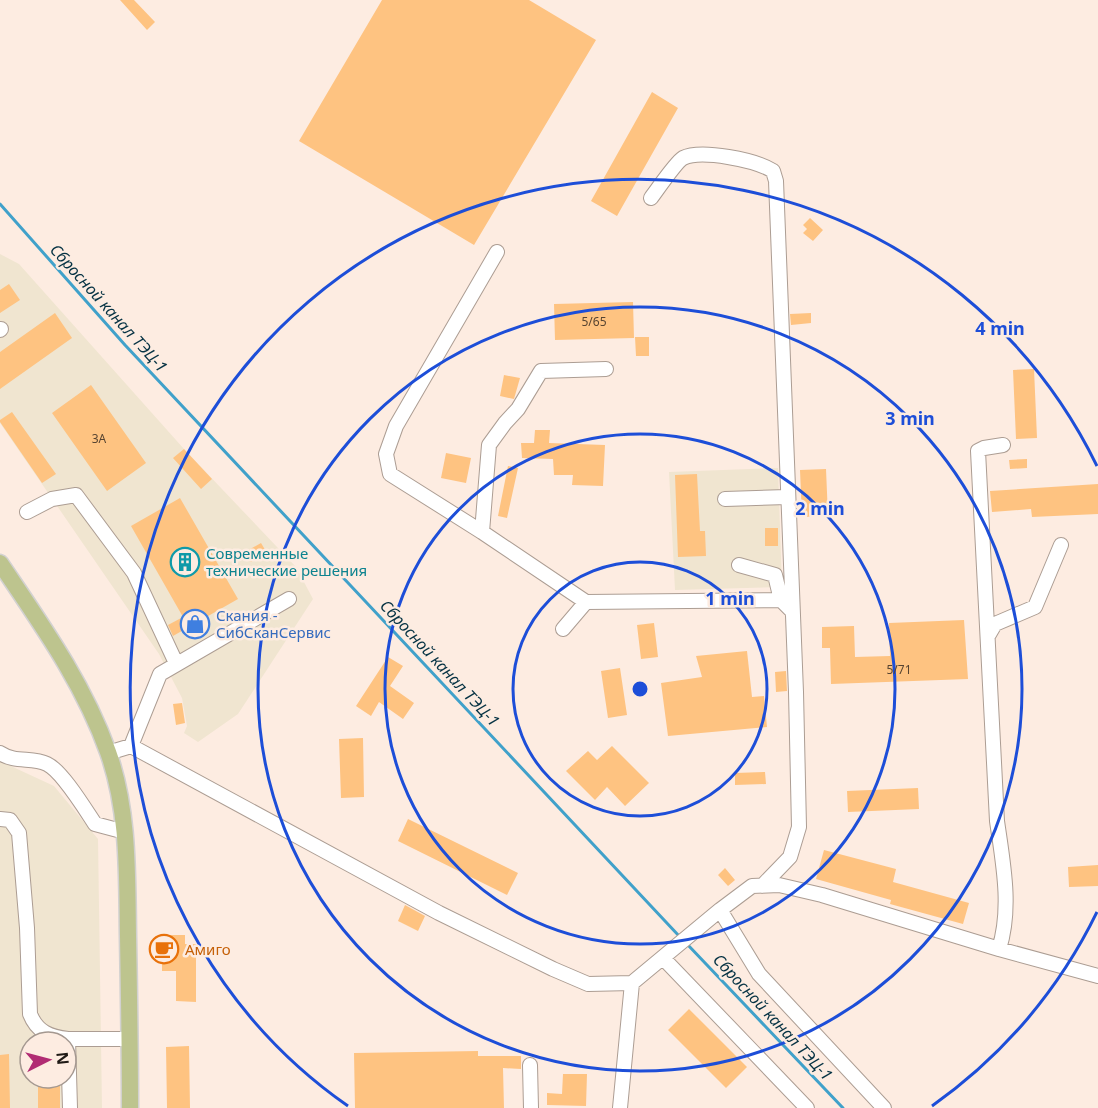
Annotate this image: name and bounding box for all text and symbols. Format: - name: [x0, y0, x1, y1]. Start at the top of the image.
- water label: Сбросной канал ТЭЦ-1: [45, 239, 173, 377]
- house number: 5/65: [581, 313, 607, 330]
- text: 4 min: [975, 316, 1025, 340]
- text: 3 min: [885, 406, 935, 430]
- house number: 3А: [92, 430, 107, 447]
- text: 2 min: [795, 496, 845, 520]
- place label: Современные технические решения: [206, 543, 367, 580]
- building icon: Современные технические решения: [169, 546, 201, 578]
- text: 1 min: [705, 586, 755, 610]
- water label: Сбросной канал ТЭЦ-1: [375, 595, 505, 731]
- place label: Скания - СибСканСервис: [216, 605, 331, 642]
- shop icon: Скания - СибСканСервис: [179, 608, 211, 640]
- house number: 5/71: [886, 661, 912, 678]
- centre of rings: [630, 679, 650, 699]
- cafe icon: Амиго: [148, 933, 180, 965]
- place label: Амиго: [185, 939, 231, 959]
- water label: Сбросной канал ТЭЦ-1: [708, 949, 838, 1085]
- north arrow: [18, 1030, 78, 1090]
- text: N: [51, 1051, 75, 1066]

